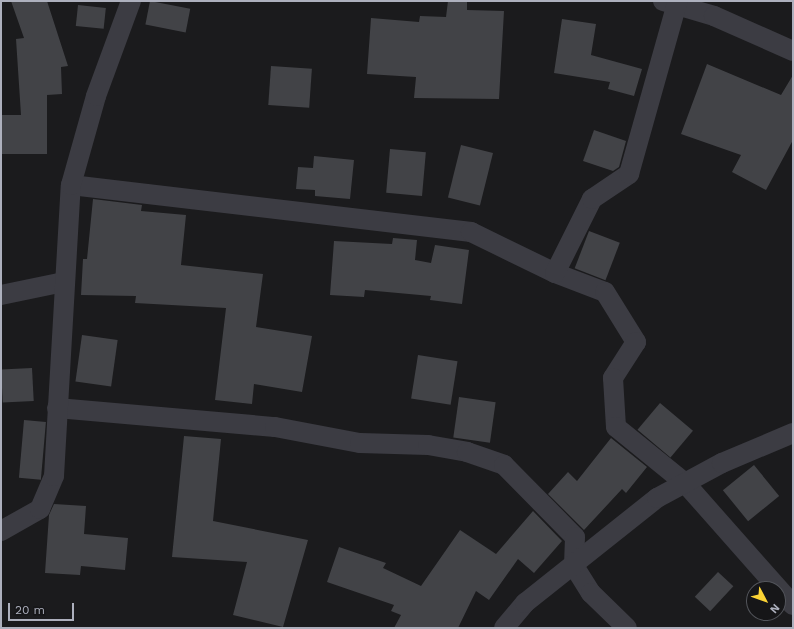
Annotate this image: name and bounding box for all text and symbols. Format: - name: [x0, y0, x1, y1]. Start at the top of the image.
- north arrow: [746, 581, 786, 621]
- scale bar: [10, 595, 76, 621]
- text: N: [767, 601, 782, 616]
- text: 20 m: [15, 603, 45, 617]

